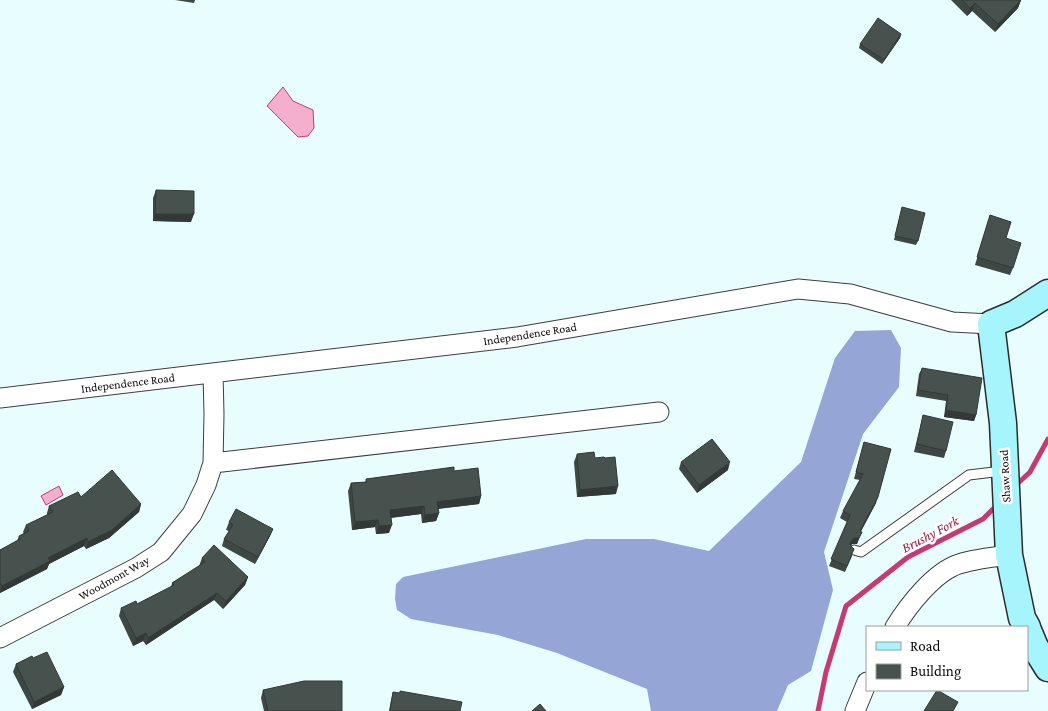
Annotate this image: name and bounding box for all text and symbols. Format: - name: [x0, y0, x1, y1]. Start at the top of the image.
- street label: Independence Road: [482, 320, 578, 348]
- street label: Independence Road: [80, 370, 176, 396]
- street label: Shaw Road: [997, 449, 1013, 503]
- water label: Brushy Fork: [899, 512, 962, 556]
- street label: Woodmont Way: [76, 553, 152, 603]
- legend: [866, 626, 1028, 691]
- text: Road: [910, 638, 941, 654]
- text: Building: [910, 663, 961, 680]

